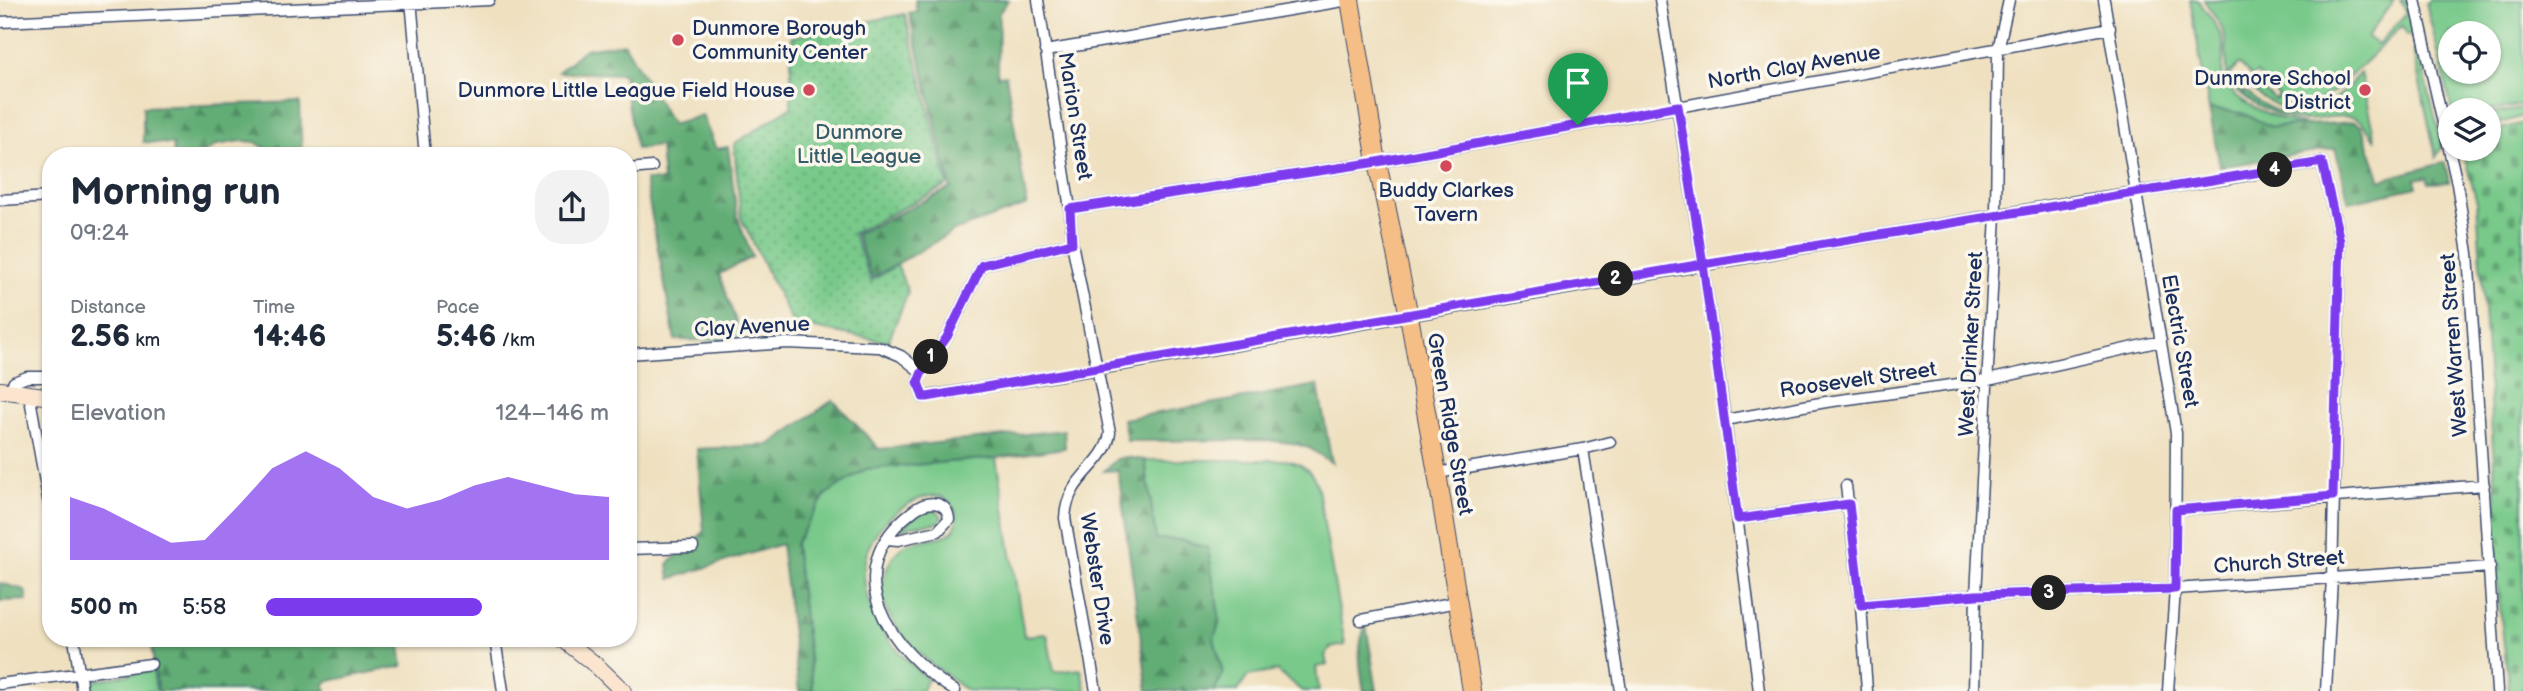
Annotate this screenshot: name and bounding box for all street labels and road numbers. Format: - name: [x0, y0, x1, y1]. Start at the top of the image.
- street label: North Clay Avenue: [1706, 40, 1882, 94]
- street label: Marion Street: [1053, 50, 1098, 182]
- street label: West Drinker Street: [1954, 250, 1988, 437]
- street label: West Warren Street: [2435, 252, 2473, 438]
- street label: Electric Street: [2156, 272, 2204, 410]
- street label: Clay Avenue: [694, 311, 810, 343]
- street label: Green Ridge Street: [1422, 331, 1478, 518]
- street label: Roosevelt Street: [1778, 357, 1938, 403]
- street label: Webster Drive: [1074, 511, 1120, 647]
- street label: Church Street: [2213, 545, 2346, 579]

